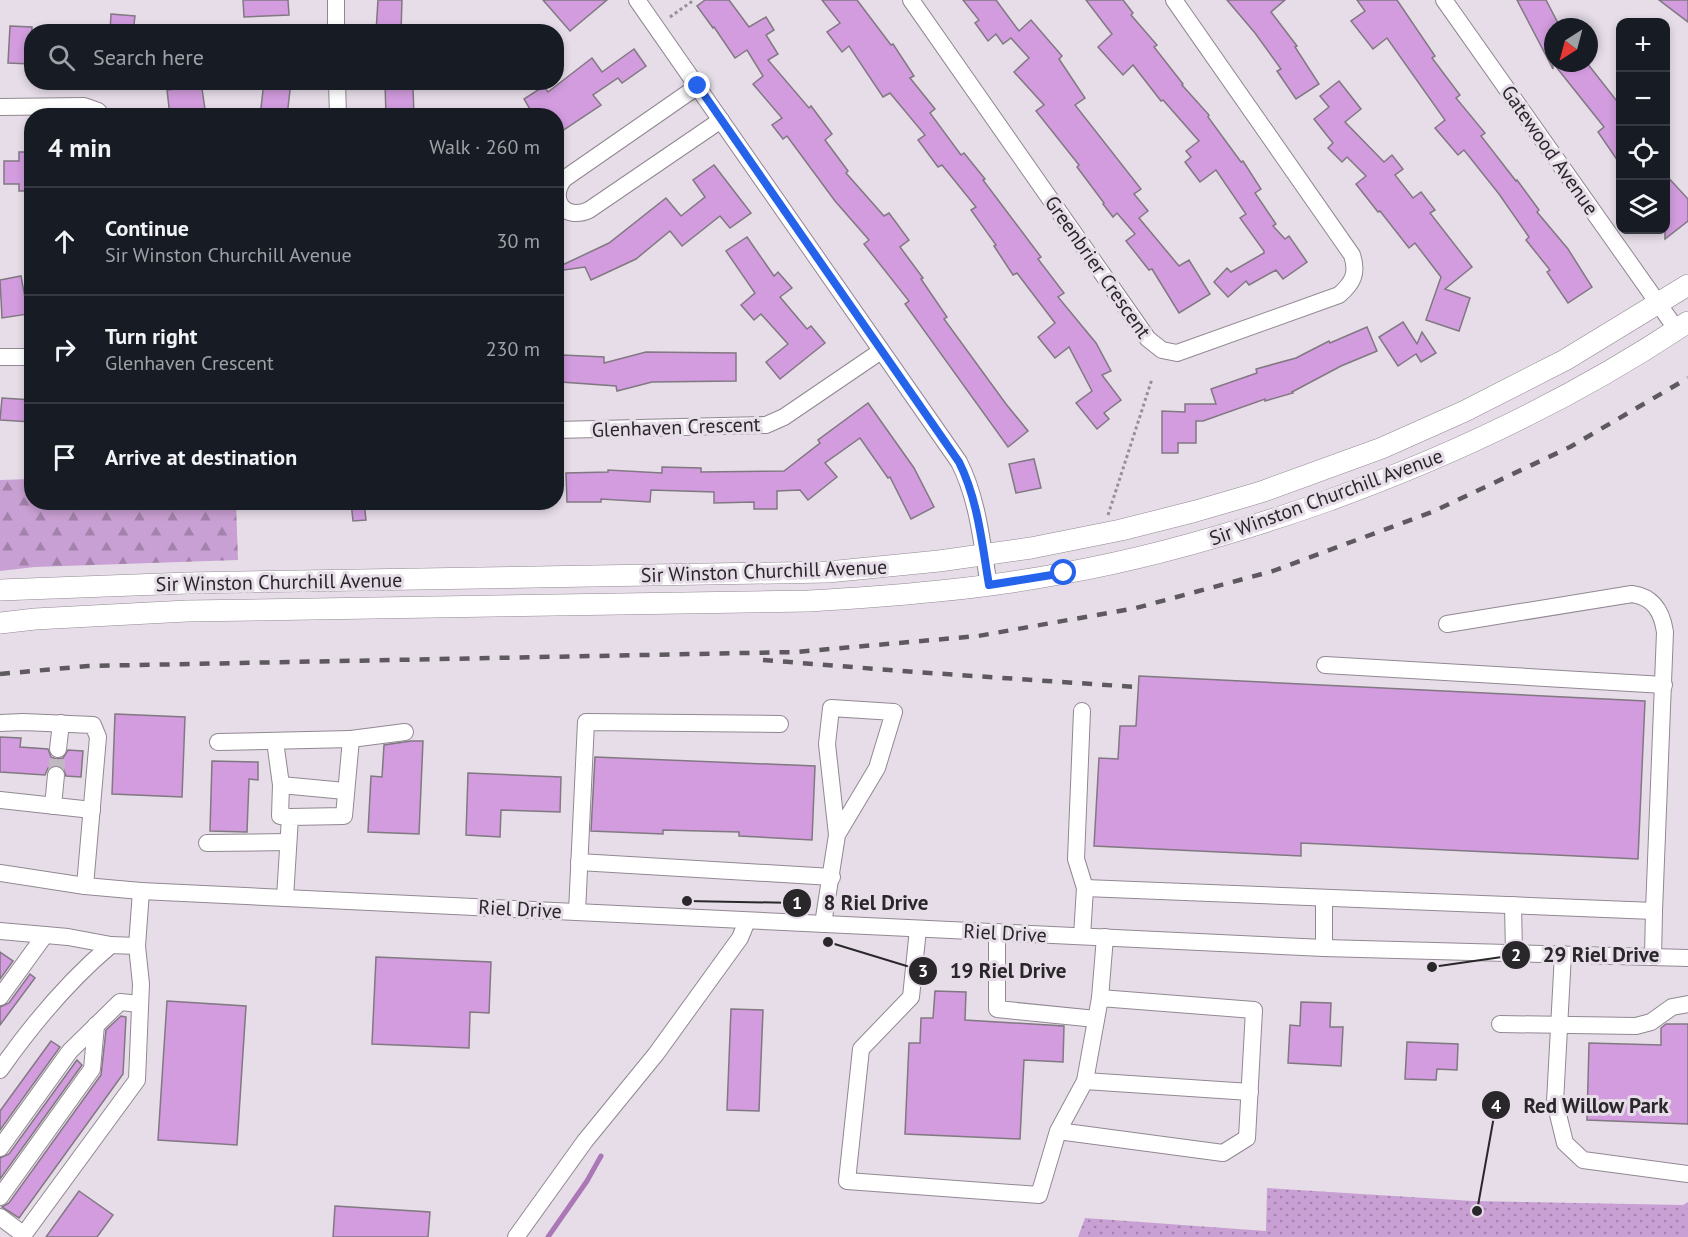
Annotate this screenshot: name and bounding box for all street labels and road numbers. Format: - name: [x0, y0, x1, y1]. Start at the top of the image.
- street label: Gatewood Avenue: [1496, 80, 1604, 220]
- street label: Greenbrier Crescent: [1039, 191, 1157, 344]
- street label: Glenhaven Crescent: [591, 411, 761, 443]
- street label: Sir Winston Churchill Avenue: [1206, 443, 1446, 551]
- street label: Sir Winston Churchill Avenue: [640, 554, 888, 588]
- street label: Sir Winston Churchill Avenue: [155, 567, 403, 597]
- street label: Riel Drive: [478, 894, 562, 924]
- street label: Riel Drive: [963, 918, 1047, 948]

